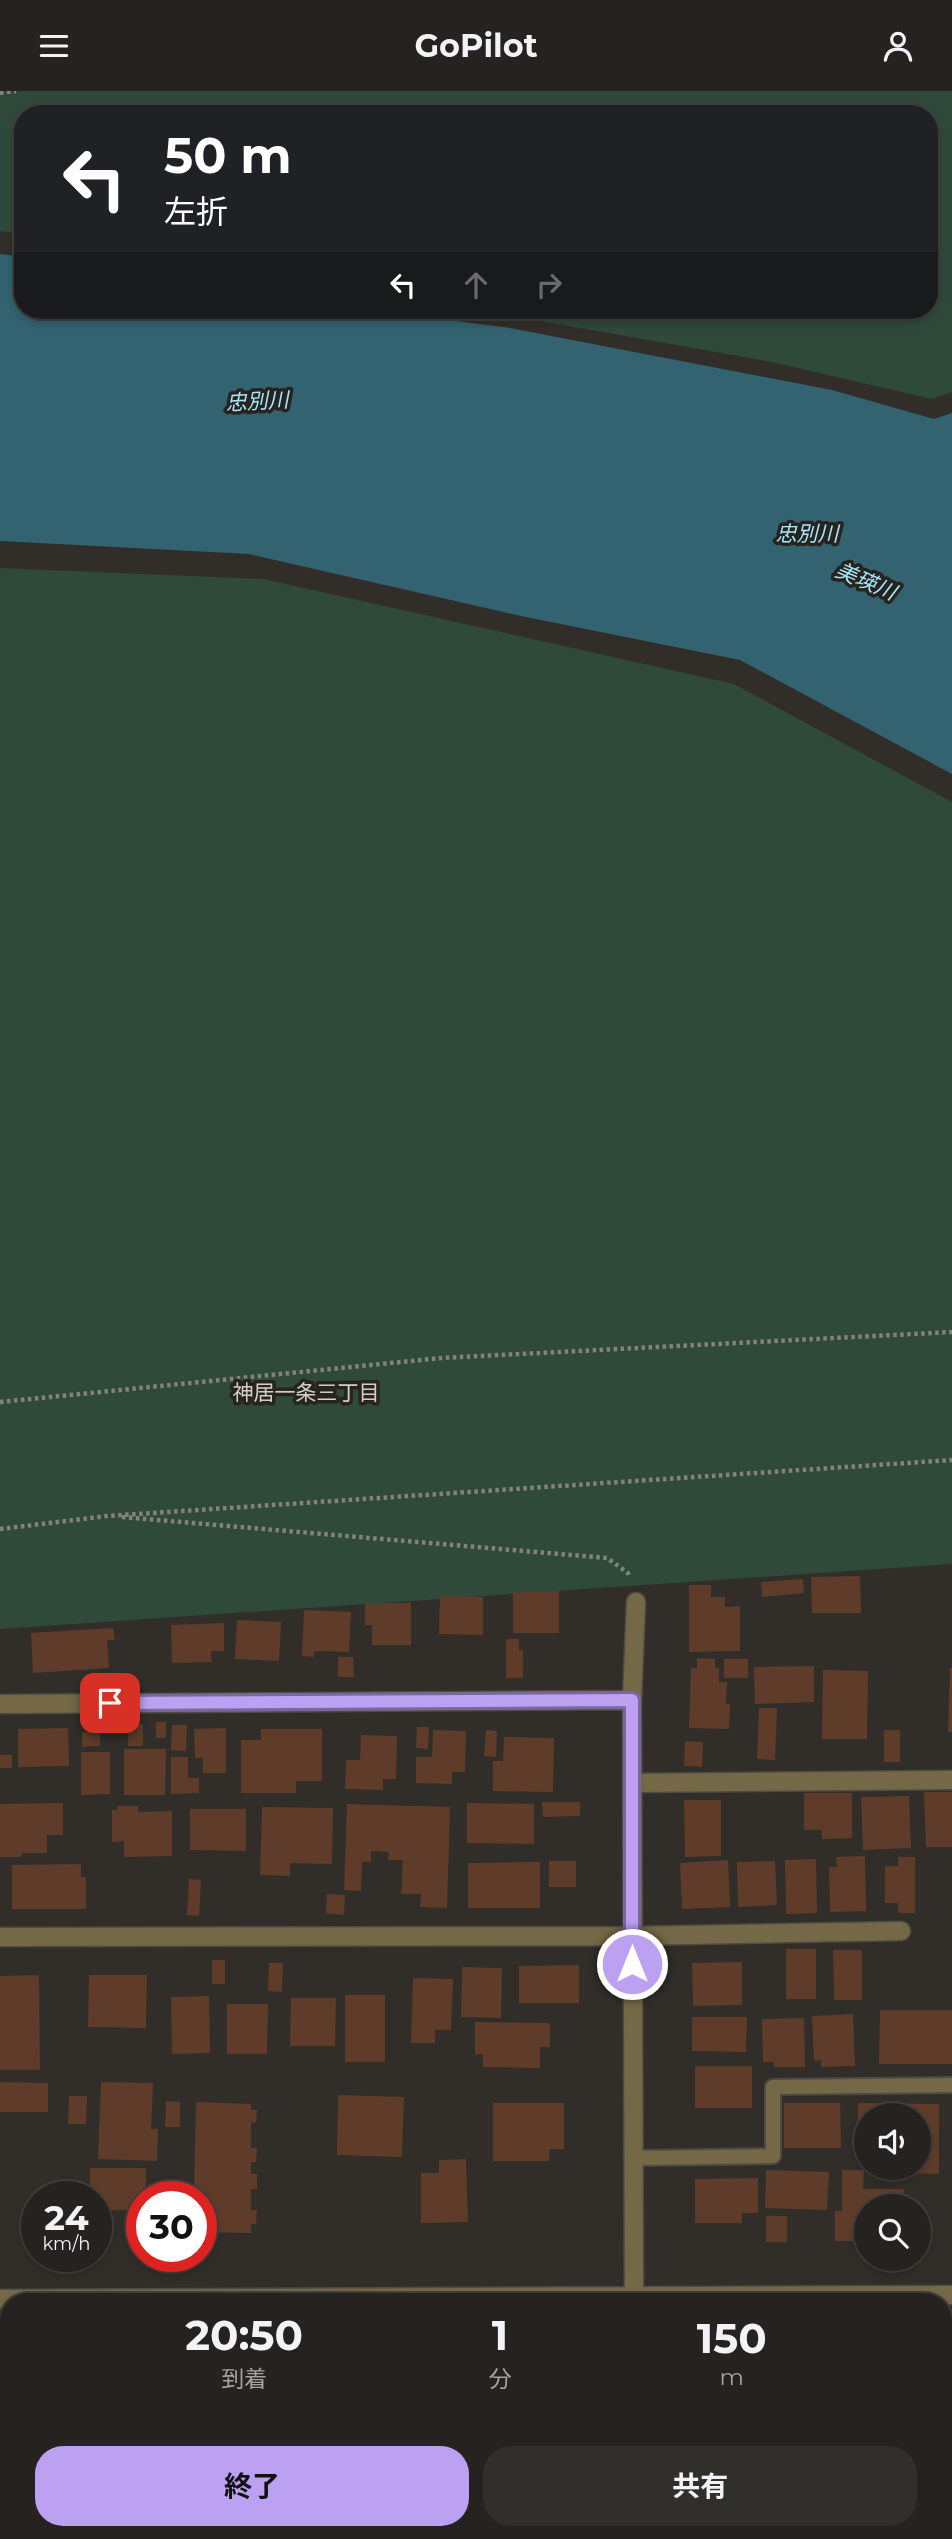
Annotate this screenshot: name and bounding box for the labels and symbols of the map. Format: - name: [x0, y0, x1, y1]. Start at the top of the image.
- water label: 忠別川: [225, 387, 291, 415]
- water label: 忠別川: [776, 521, 840, 546]
- water label: 美瑛川: [832, 557, 902, 606]
- district label: 神居一条三丁目: [233, 1380, 380, 1405]
- pin: [80, 1673, 140, 1733]
- position arrow: [595, 1927, 669, 2001]
- speed limit sign: 30: [126, 2181, 217, 2272]

